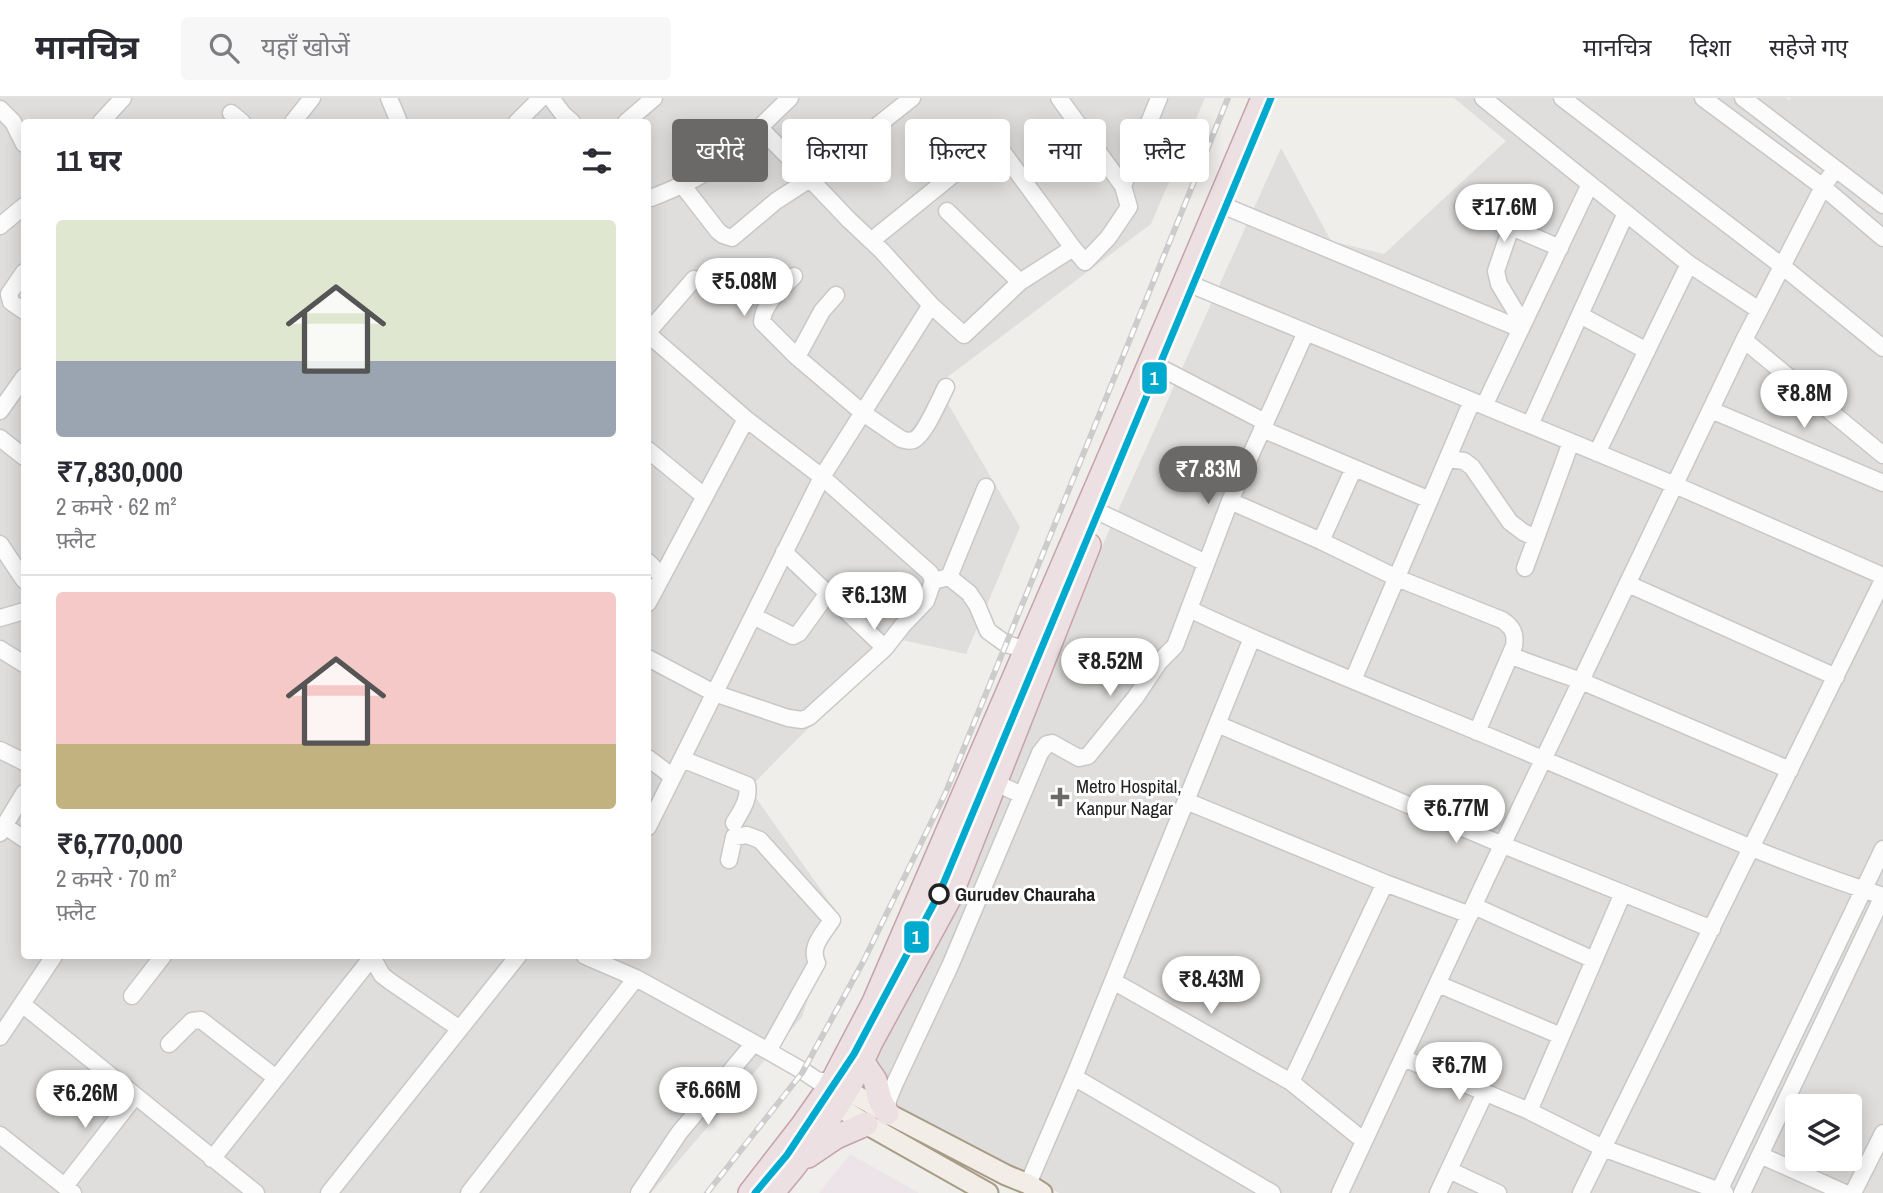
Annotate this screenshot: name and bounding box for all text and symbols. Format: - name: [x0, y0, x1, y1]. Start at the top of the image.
- search box: [181, 17, 671, 80]
- text: मानचित्र: [35, 25, 139, 69]
- icon: search: [205, 29, 243, 67]
- text: यहाँ खोजें: [261, 29, 350, 64]
- text: मानचित्र: [1583, 31, 1651, 63]
- text: दिशा: [1689, 31, 1731, 63]
- text: सहेजे गए: [1769, 31, 1848, 63]
- chip: खरीदें: [672, 119, 768, 182]
- chip: किराया: [782, 119, 891, 182]
- chip: फ़िल्टर: [905, 119, 1010, 182]
- chip: नया: [1024, 119, 1106, 182]
- chip: फ़्लैट: [1120, 119, 1209, 182]
- text: 11 घर: [56, 140, 122, 180]
- icon: filters: [578, 142, 616, 180]
- pin: ₹17.6M: [1447, 184, 1561, 244]
- text: ₹17.6M: [1471, 191, 1537, 222]
- pin: ₹5.08M: [687, 258, 801, 318]
- text: ₹5.08M: [711, 265, 777, 296]
- icon: home: [273, 266, 399, 392]
- line badge: 1: [1141, 361, 1168, 395]
- text: 1: [1150, 365, 1159, 391]
- pin: ₹8.8M: [1755, 370, 1853, 430]
- text: ₹8.8M: [1776, 377, 1832, 408]
- pin: ₹7.83M: [1151, 446, 1265, 506]
- text: ₹7,830,000: [56, 451, 183, 491]
- text: ₹7.83M: [1175, 453, 1241, 484]
- text: 2 कमरे · 62 m²: [56, 491, 177, 522]
- text: फ़्लैट: [56, 524, 96, 555]
- pin: ₹6.13M: [817, 573, 931, 632]
- text: ₹6.13M: [841, 579, 907, 610]
- icon: home: [273, 638, 399, 764]
- pin: ₹8.52M: [1053, 638, 1167, 698]
- text: ₹8.52M: [1077, 645, 1143, 676]
- place label: Metro Hospital, Kanpur Nagar: [1076, 773, 1182, 821]
- pin: ₹6.77M: [1399, 786, 1513, 845]
- marker: Metro Hospital, Kanpur Nagar: [1050, 787, 1070, 807]
- text: ₹6.77M: [1423, 792, 1489, 823]
- text: ₹6,770,000: [56, 823, 183, 863]
- text: 2 कमरे · 70 m²: [56, 863, 177, 894]
- place label: Gurudev Chauraha: [955, 881, 1096, 907]
- marker: Gurudev Chauraha: [929, 884, 949, 904]
- text: फ़्लैट: [56, 896, 96, 927]
- line badge: 1: [903, 920, 930, 954]
- text: 1: [912, 924, 921, 950]
- pin: ₹8.43M: [1154, 956, 1268, 1016]
- text: ₹8.43M: [1178, 963, 1244, 994]
- pin: ₹6.7M: [1410, 1042, 1508, 1102]
- text: ₹6.7M: [1431, 1049, 1487, 1080]
- pin: ₹6.66M: [651, 1068, 765, 1127]
- pin: ₹6.26M: [28, 1070, 142, 1130]
- text: ₹6.66M: [675, 1074, 741, 1105]
- text: ₹6.26M: [52, 1077, 118, 1108]
- map controls: [1785, 1094, 1862, 1171]
- button: layers: [1785, 1094, 1862, 1171]

